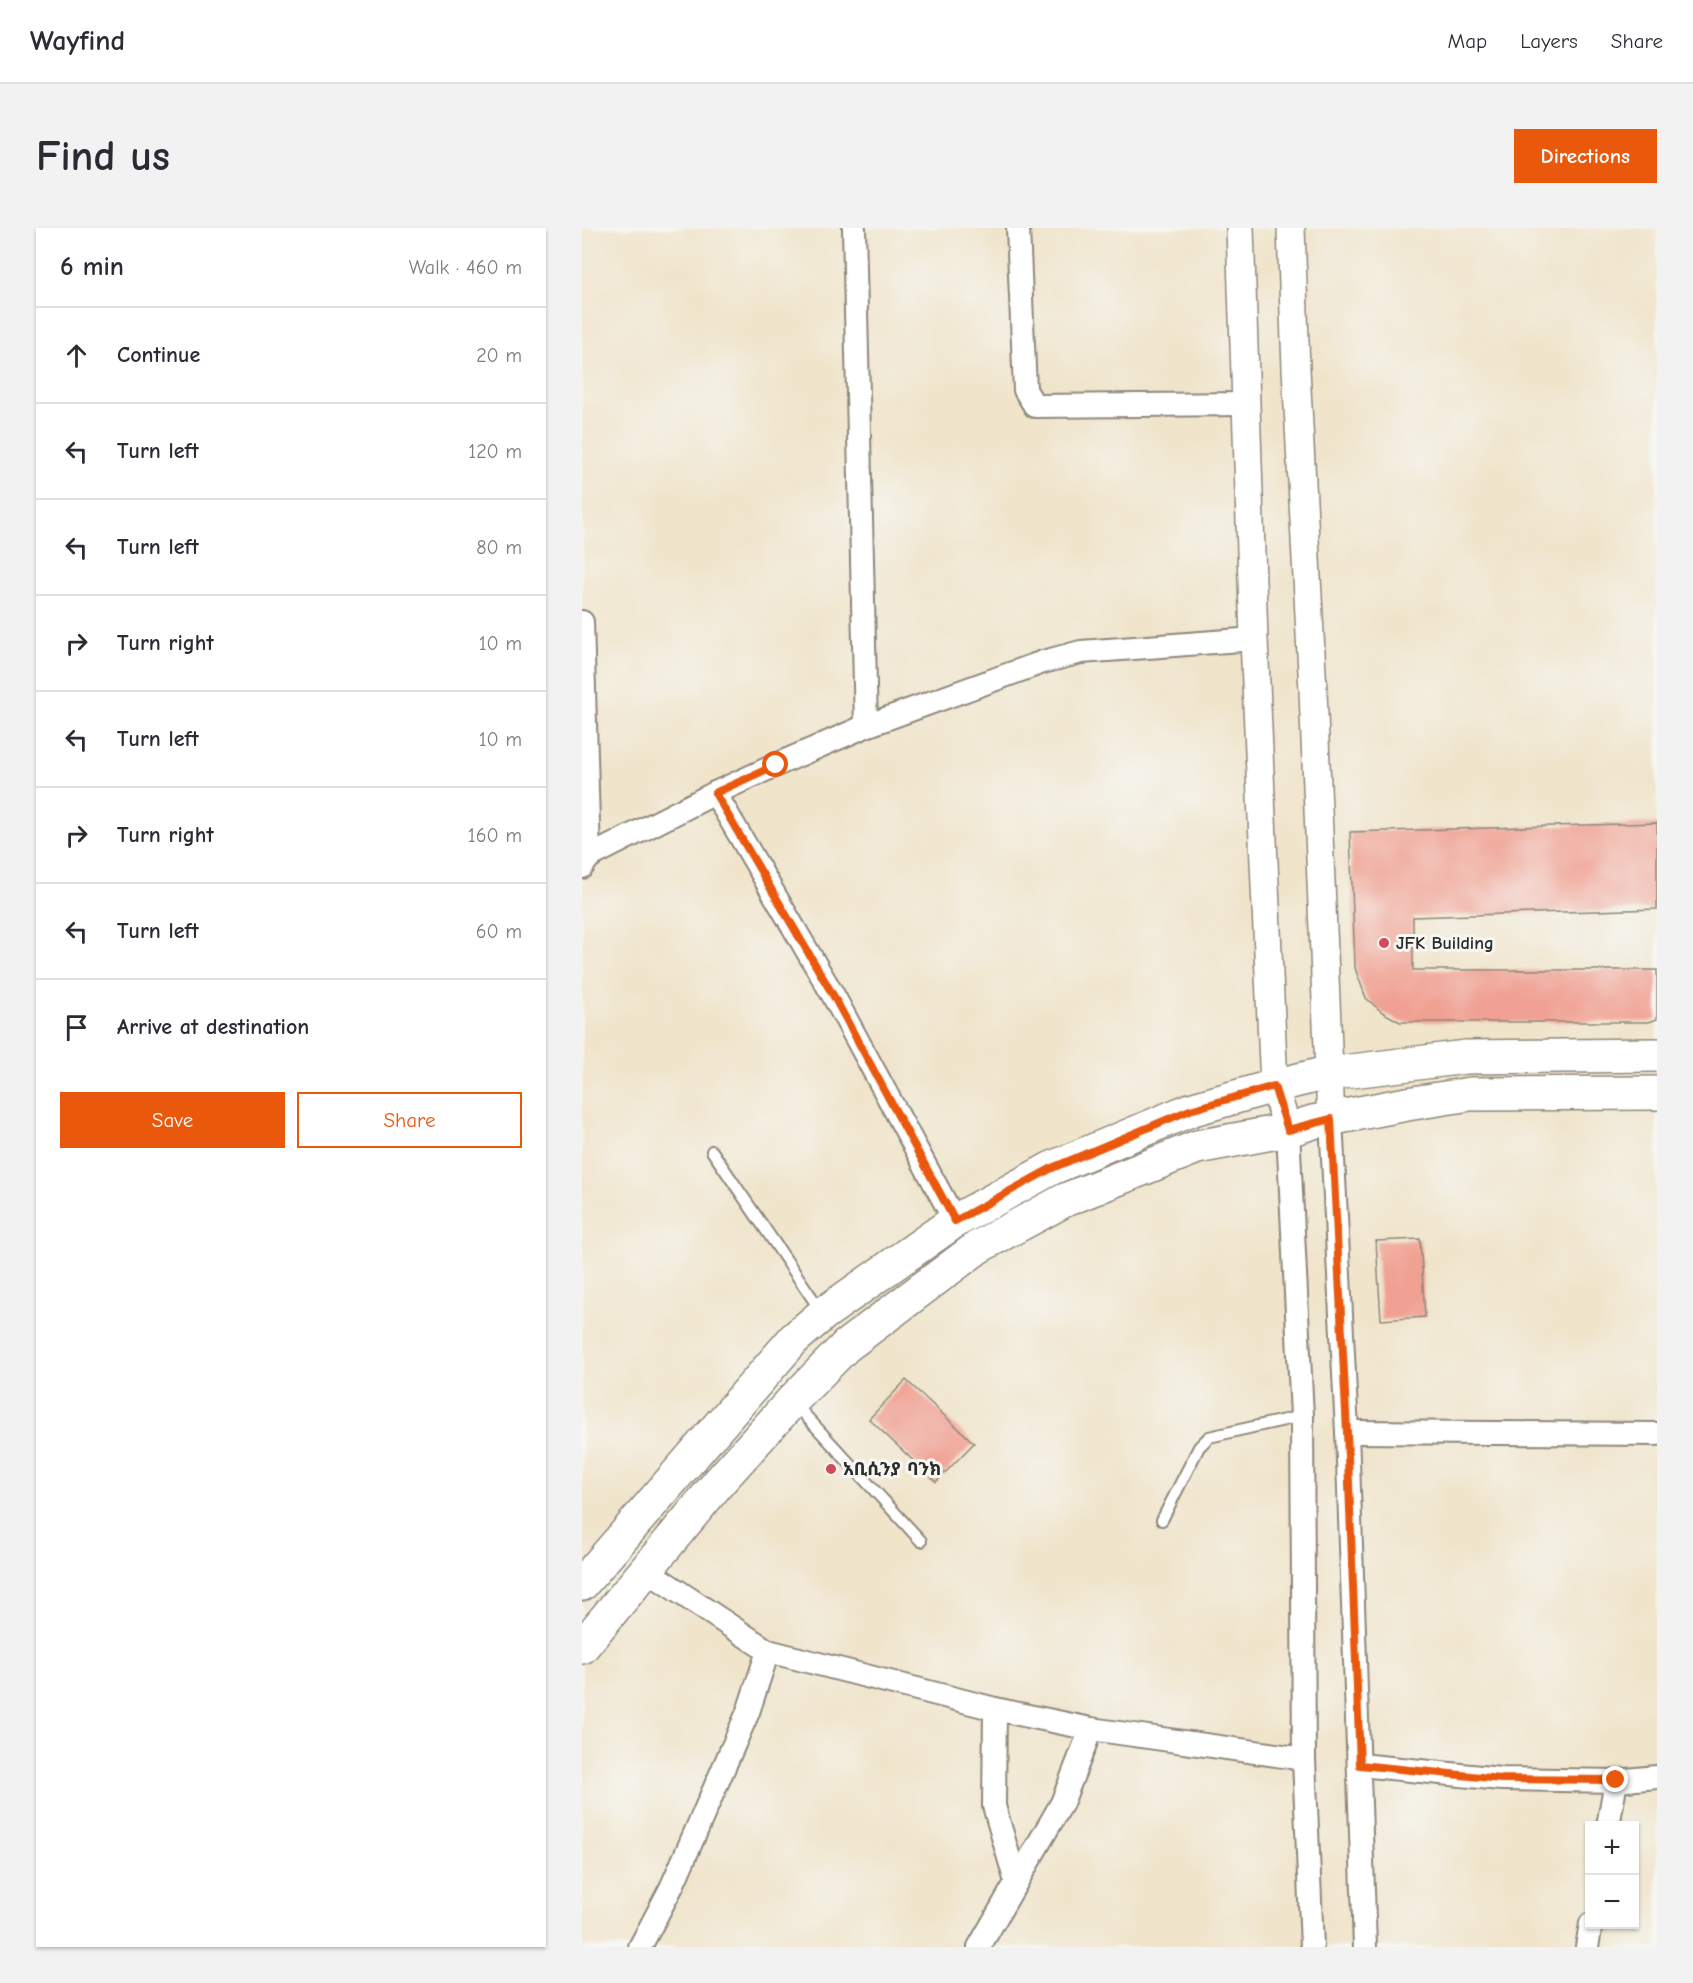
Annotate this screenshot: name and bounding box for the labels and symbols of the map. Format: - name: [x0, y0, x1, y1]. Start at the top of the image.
- route start: [762, 751, 788, 777]
- place label: JFK Building: [1396, 933, 1494, 954]
- marker: JFK Building: [1377, 936, 1391, 950]
- place label: አቢሲንያ ባንክ: [843, 1459, 941, 1480]
- marker: አቢሲንያ ባንክ: [824, 1462, 838, 1476]
- route end: [1602, 1766, 1628, 1792]

